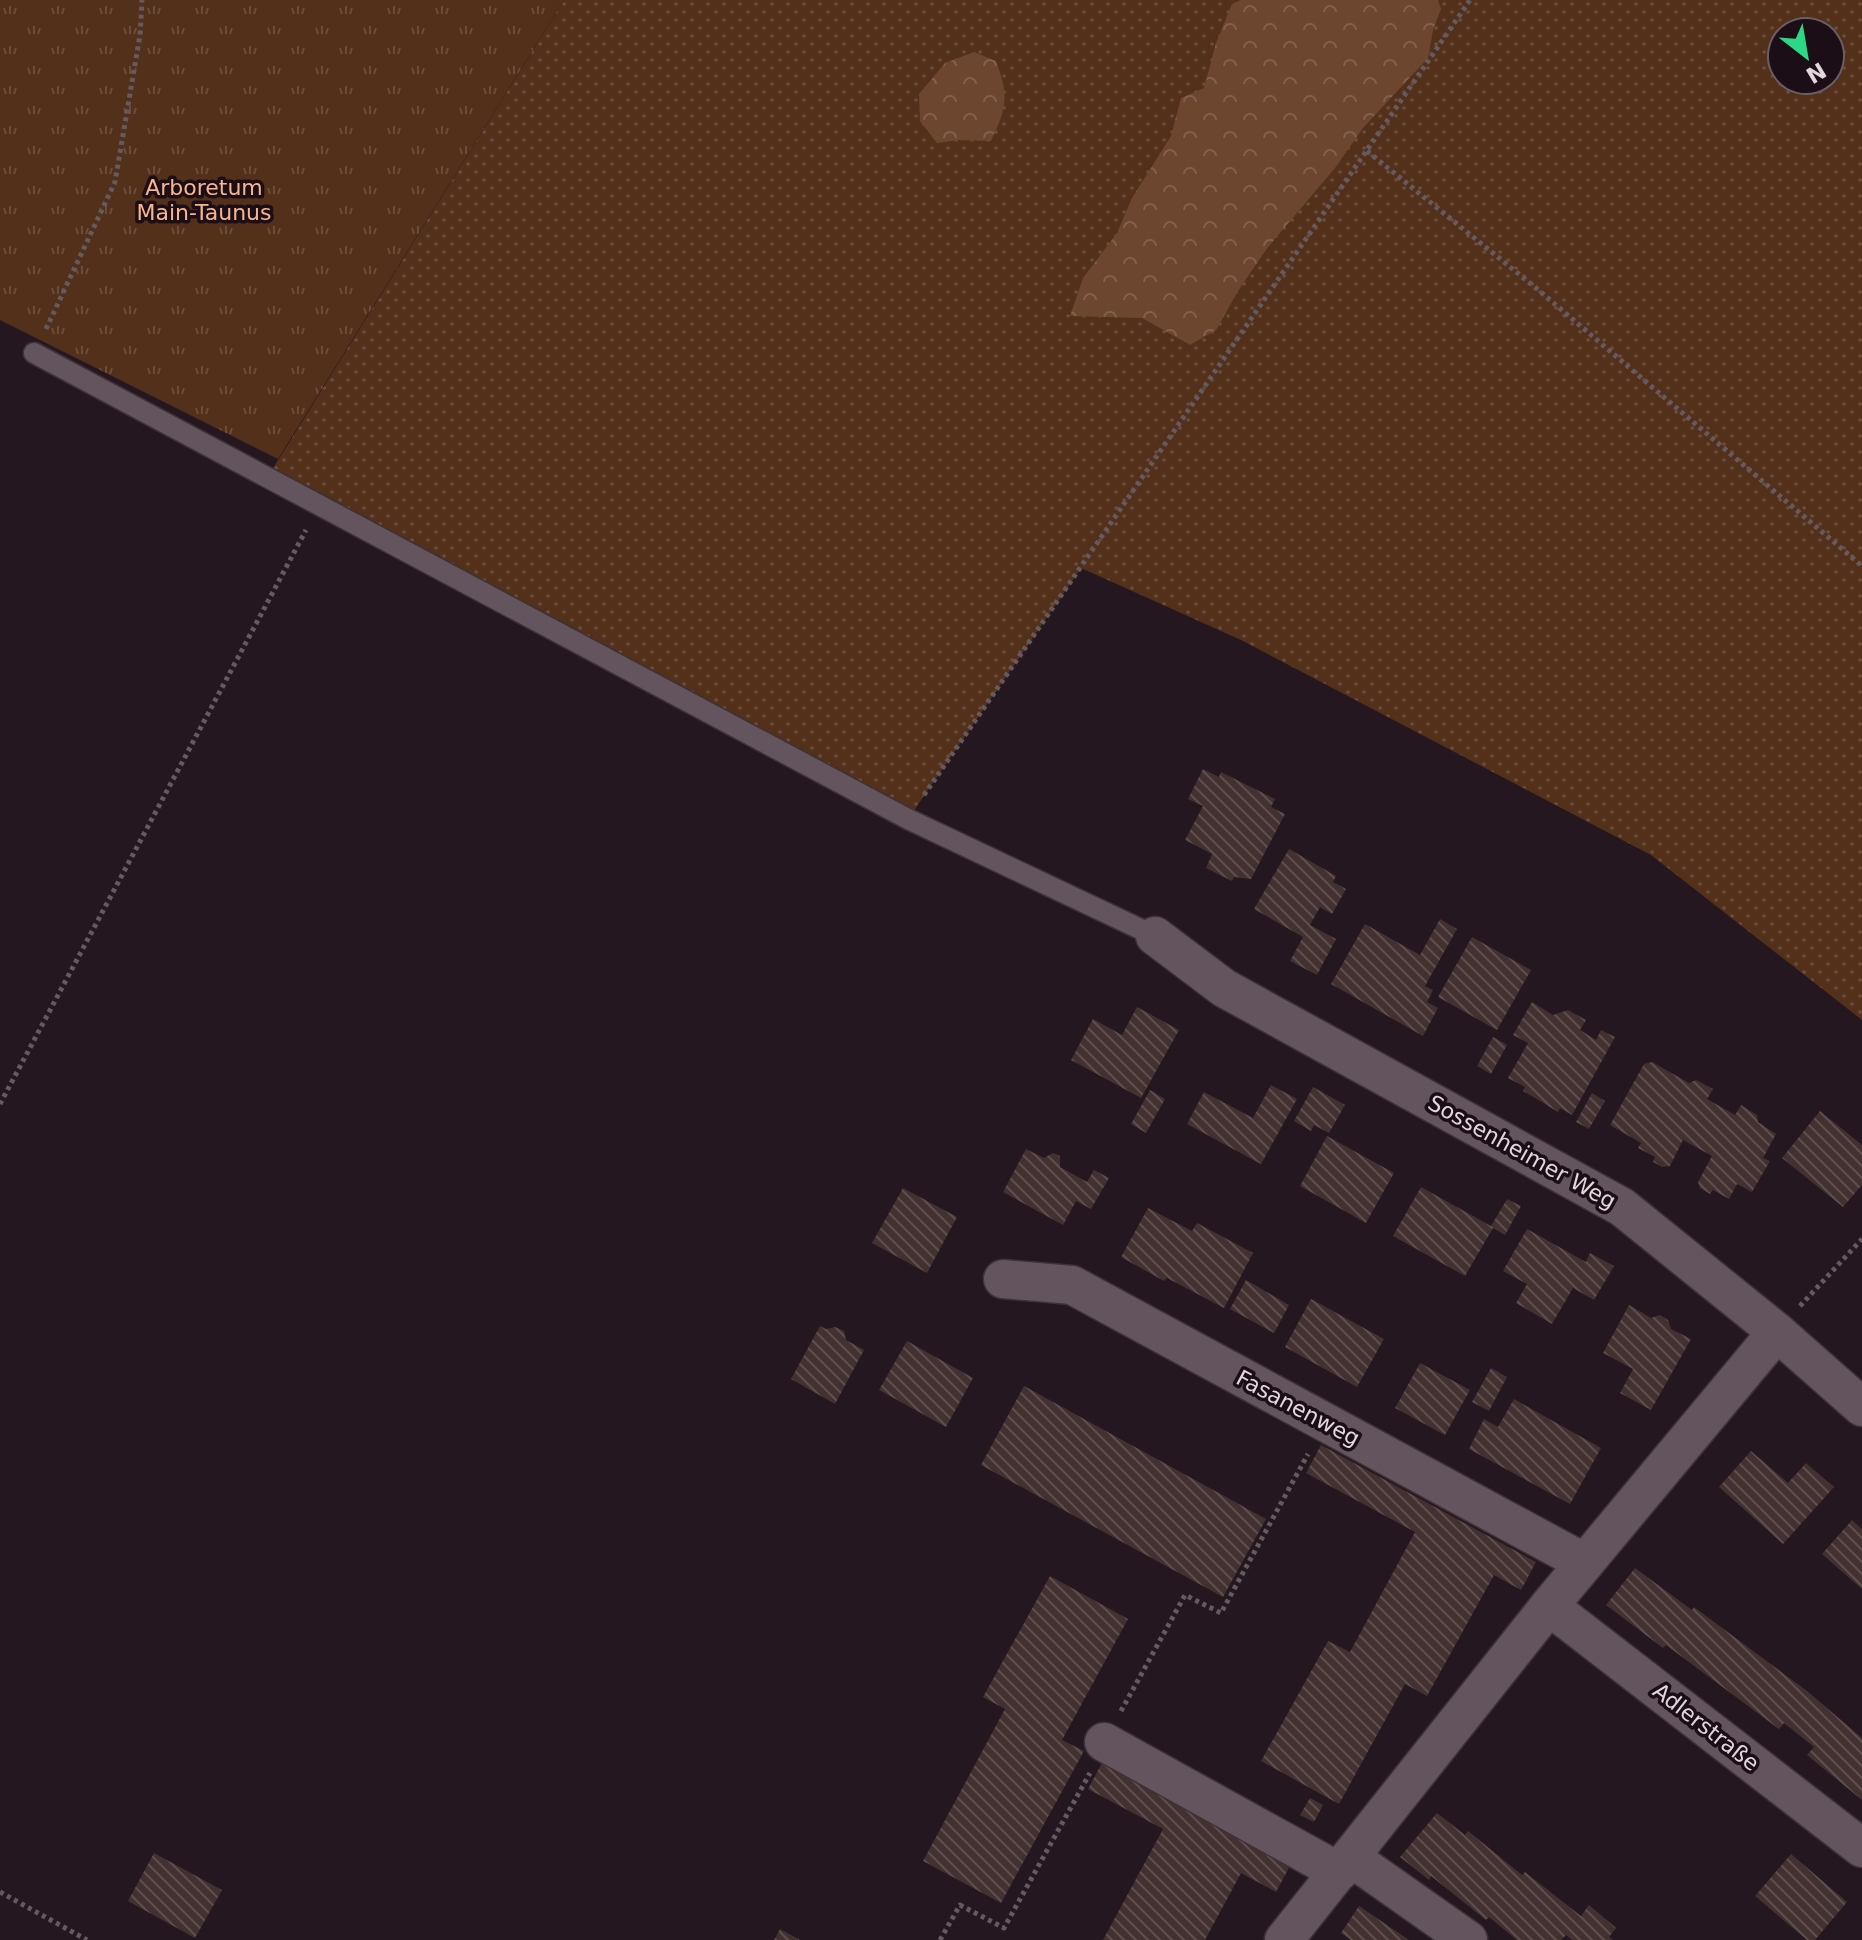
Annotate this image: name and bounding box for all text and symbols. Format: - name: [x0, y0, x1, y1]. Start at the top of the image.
- north arrow: [1766, 16, 1846, 96]
- text: N: [1802, 57, 1830, 88]
- park label: Arboretum Main-Taunus: [136, 175, 272, 225]
- street label: Sossenheimer Weg: [1424, 1090, 1620, 1214]
- street label: Fasanenweg: [1232, 1365, 1364, 1451]
- street label: Adlerstraße: [1648, 1678, 1764, 1776]

